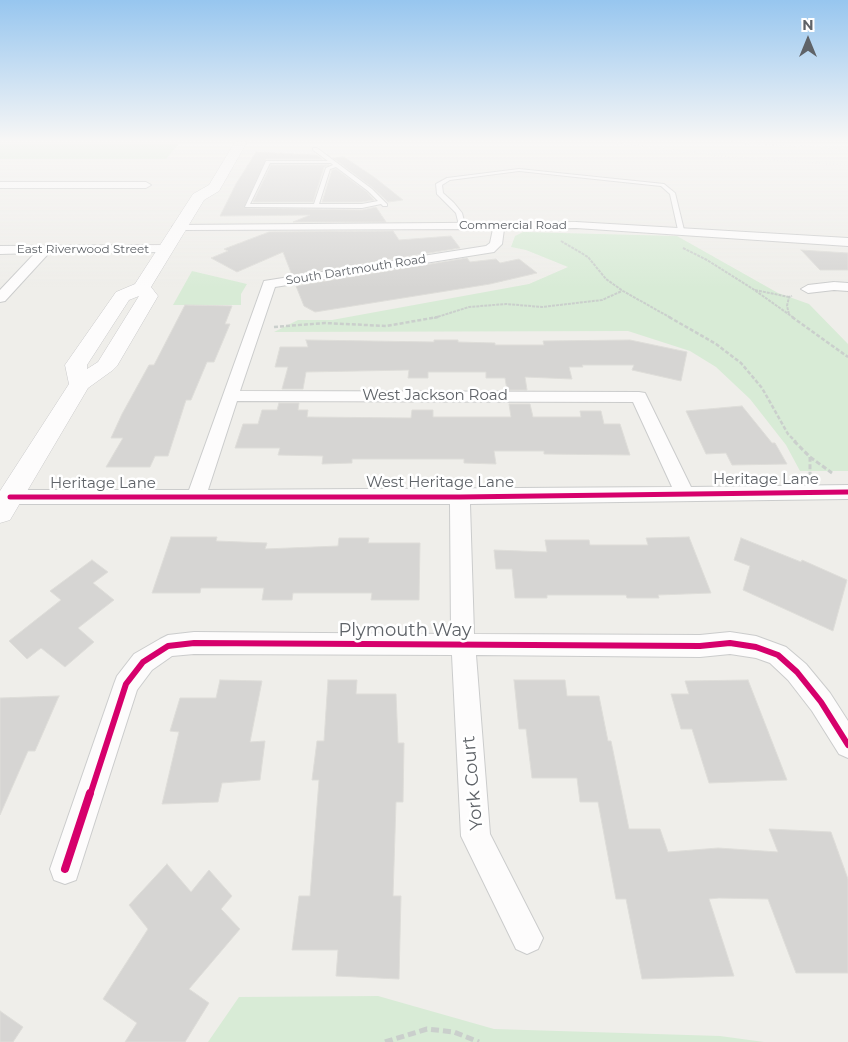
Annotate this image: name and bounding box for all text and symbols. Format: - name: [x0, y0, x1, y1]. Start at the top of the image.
- north arrow: [783, 15, 833, 65]
- text: N: [802, 16, 814, 34]
- street label: Commercial Road: [459, 218, 567, 232]
- street label: East Riverwood Street: [17, 242, 149, 256]
- street label: South Dartmouth Road: [285, 252, 427, 288]
- street label: West Jackson Road: [362, 387, 508, 405]
- street label: Heritage Lane: [713, 471, 819, 489]
- street label: West Heritage Lane: [366, 474, 514, 492]
- street label: Heritage Lane: [50, 475, 156, 493]
- street label: Plymouth Way: [338, 620, 472, 642]
- street label: York Court: [458, 735, 488, 831]

